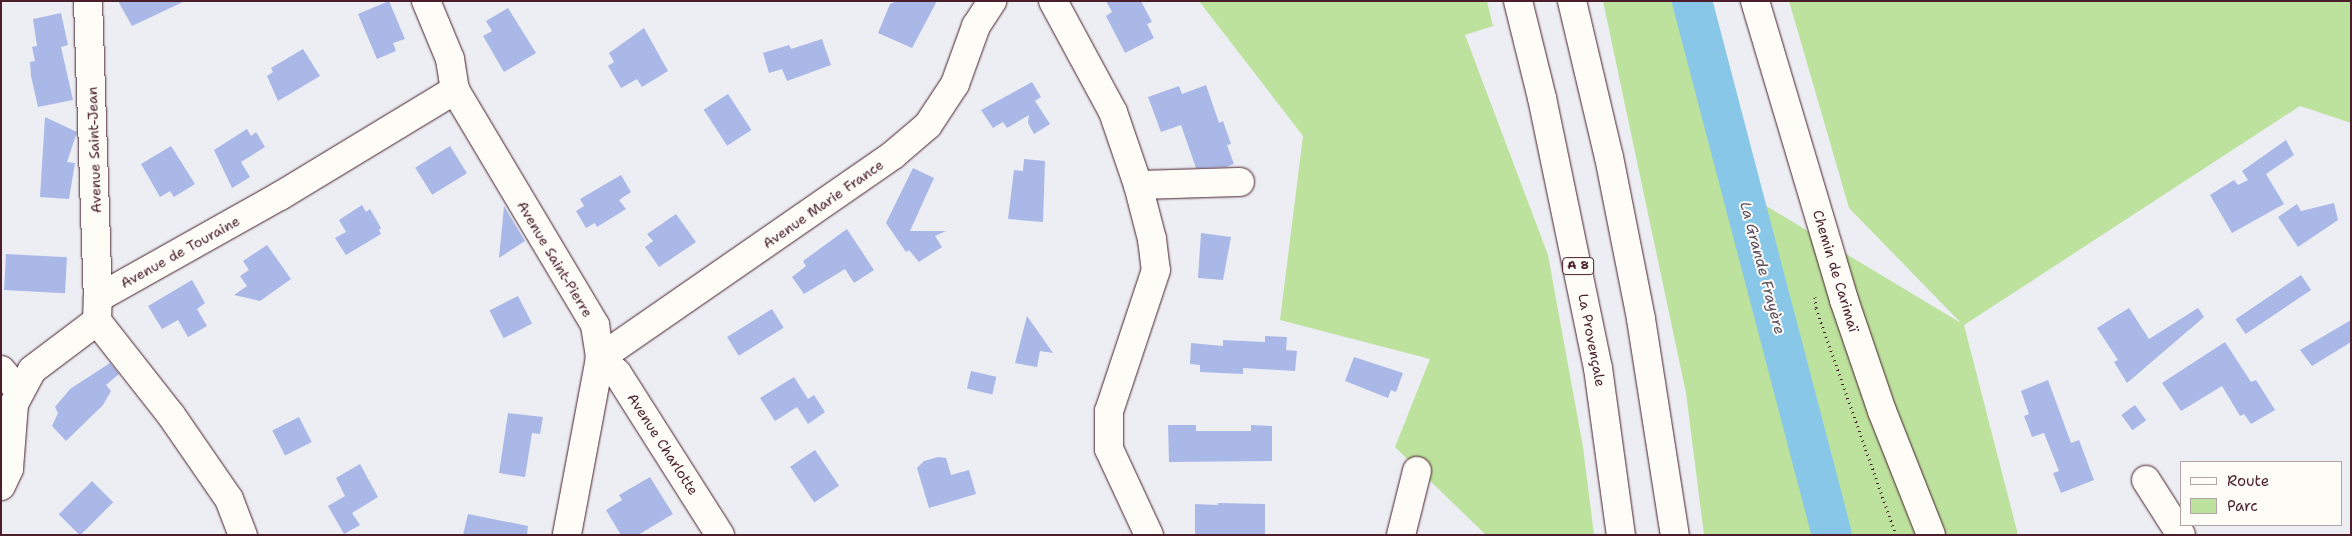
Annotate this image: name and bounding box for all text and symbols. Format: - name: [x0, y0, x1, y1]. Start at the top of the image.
- street label: Avenue Saint-Jean: [83, 86, 105, 214]
- street label: Avenue Marie France: [759, 156, 887, 252]
- street label: Avenue Saint-Pierre: [514, 198, 596, 320]
- water label: La Grande Frayère: [1736, 200, 1788, 336]
- street label: Chemin de Carimaï: [1809, 208, 1863, 334]
- street label: Avenue de Touraine: [118, 212, 242, 292]
- road number: A 8: [1562, 256, 1594, 276]
- street label: La Provençale: [1575, 292, 1609, 388]
- street label: Avenue Charlotte: [624, 390, 702, 498]
- legend: [2180, 461, 2342, 526]
- text: Route: [2227, 471, 2269, 491]
- text: Parc: [2227, 496, 2258, 516]

